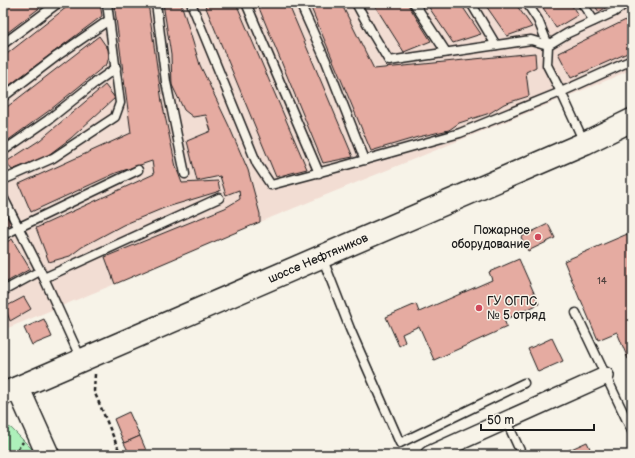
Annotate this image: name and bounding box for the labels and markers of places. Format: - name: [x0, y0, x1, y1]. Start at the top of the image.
- place label: Пожарное оборудование: [451, 223, 530, 252]
- marker: Пожарное оборудование: [533, 232, 543, 242]
- place label: ГУ ОГПС № 5 отряд: [487, 294, 546, 323]
- marker: ГУ ОГПС № 5 отряд: [474, 303, 484, 313]

